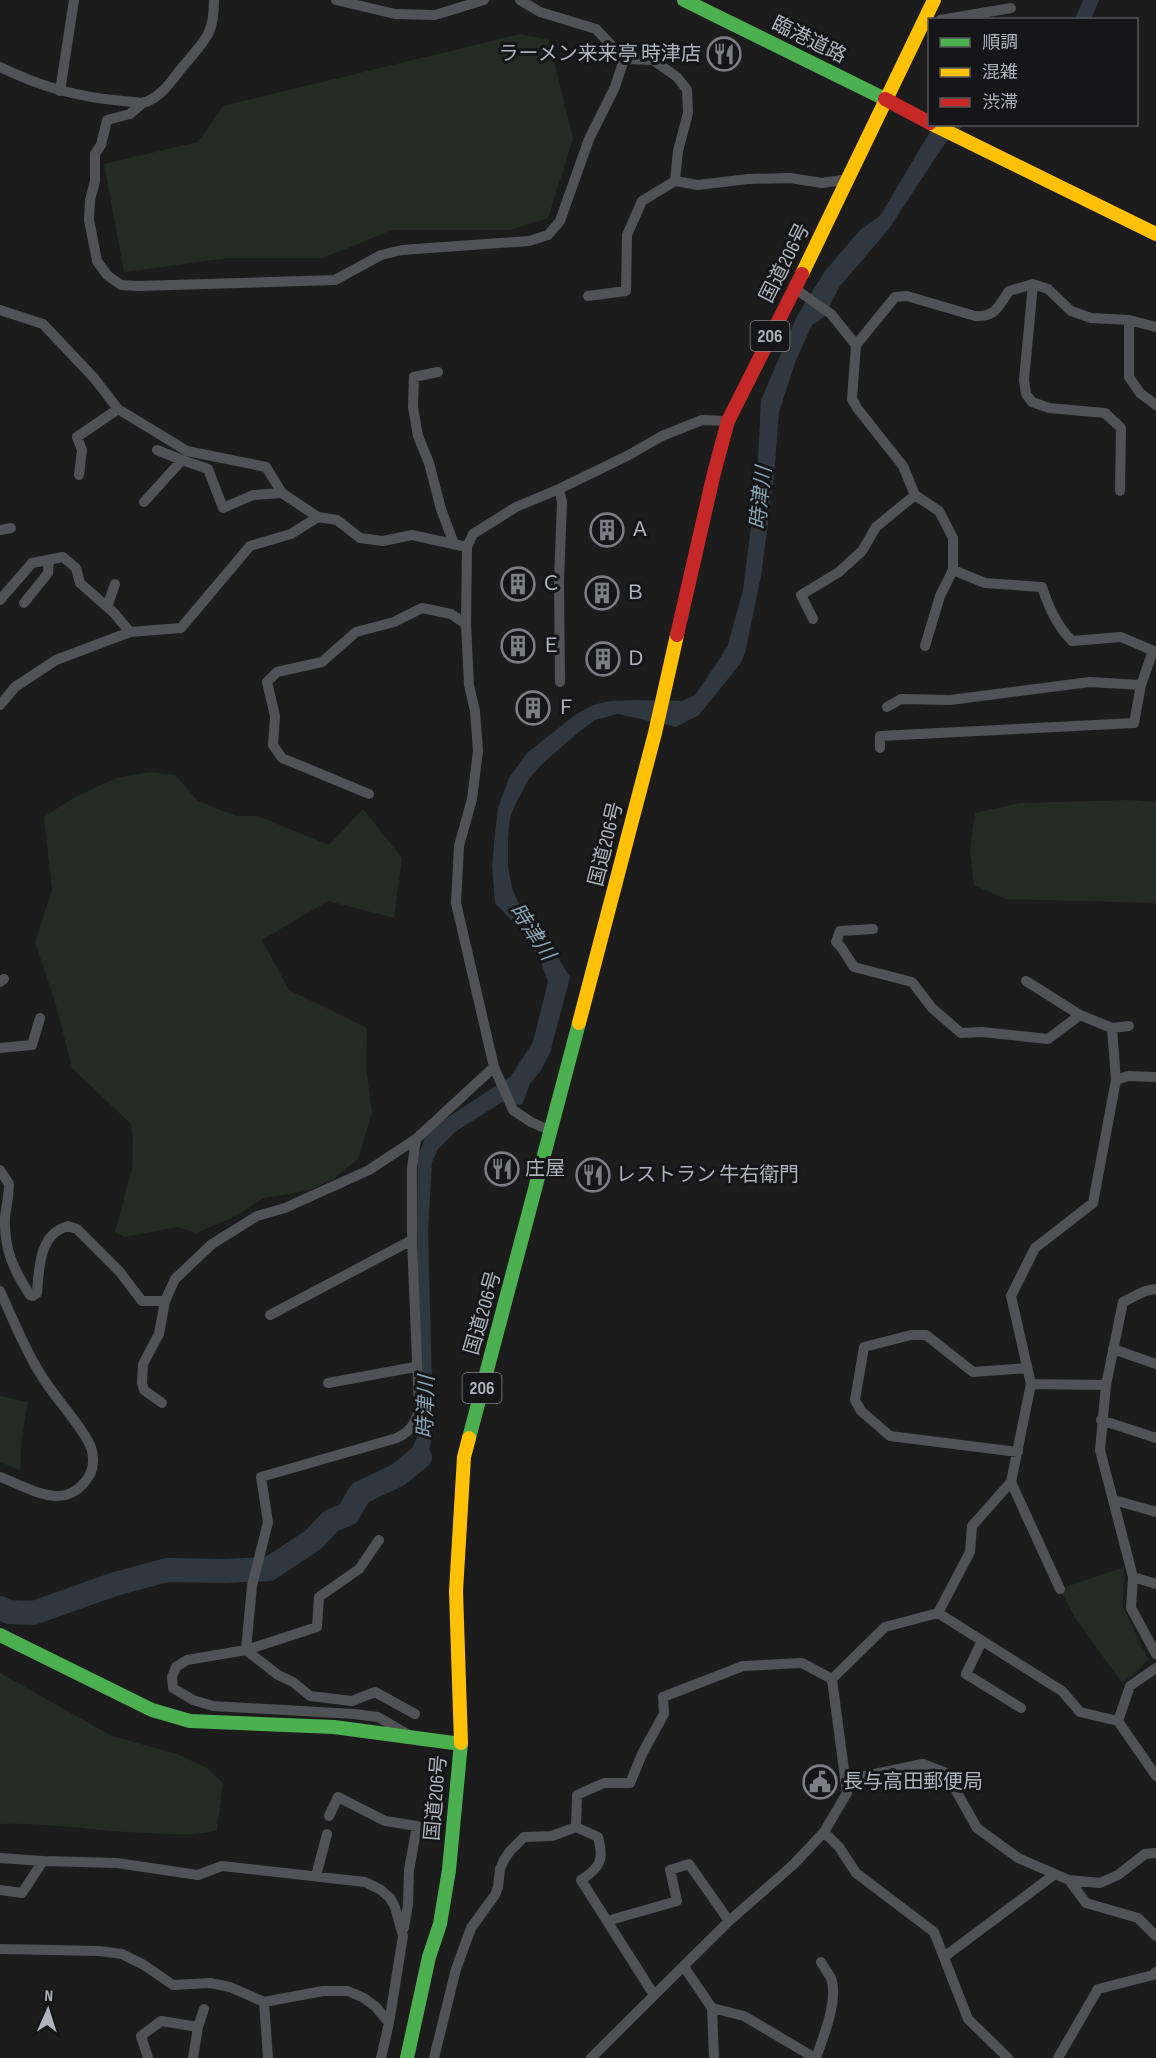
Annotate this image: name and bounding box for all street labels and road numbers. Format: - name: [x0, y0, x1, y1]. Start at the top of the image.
- street label: 臨港道路: [768, 12, 850, 68]
- street label: 国道206号: [755, 219, 815, 307]
- road number: 206: [750, 321, 790, 351]
- street label: 国道206号: [584, 799, 628, 889]
- street label: 国道206号: [460, 1268, 506, 1358]
- road number: 206: [462, 1373, 502, 1403]
- street label: 国道206号: [420, 1754, 452, 1842]

